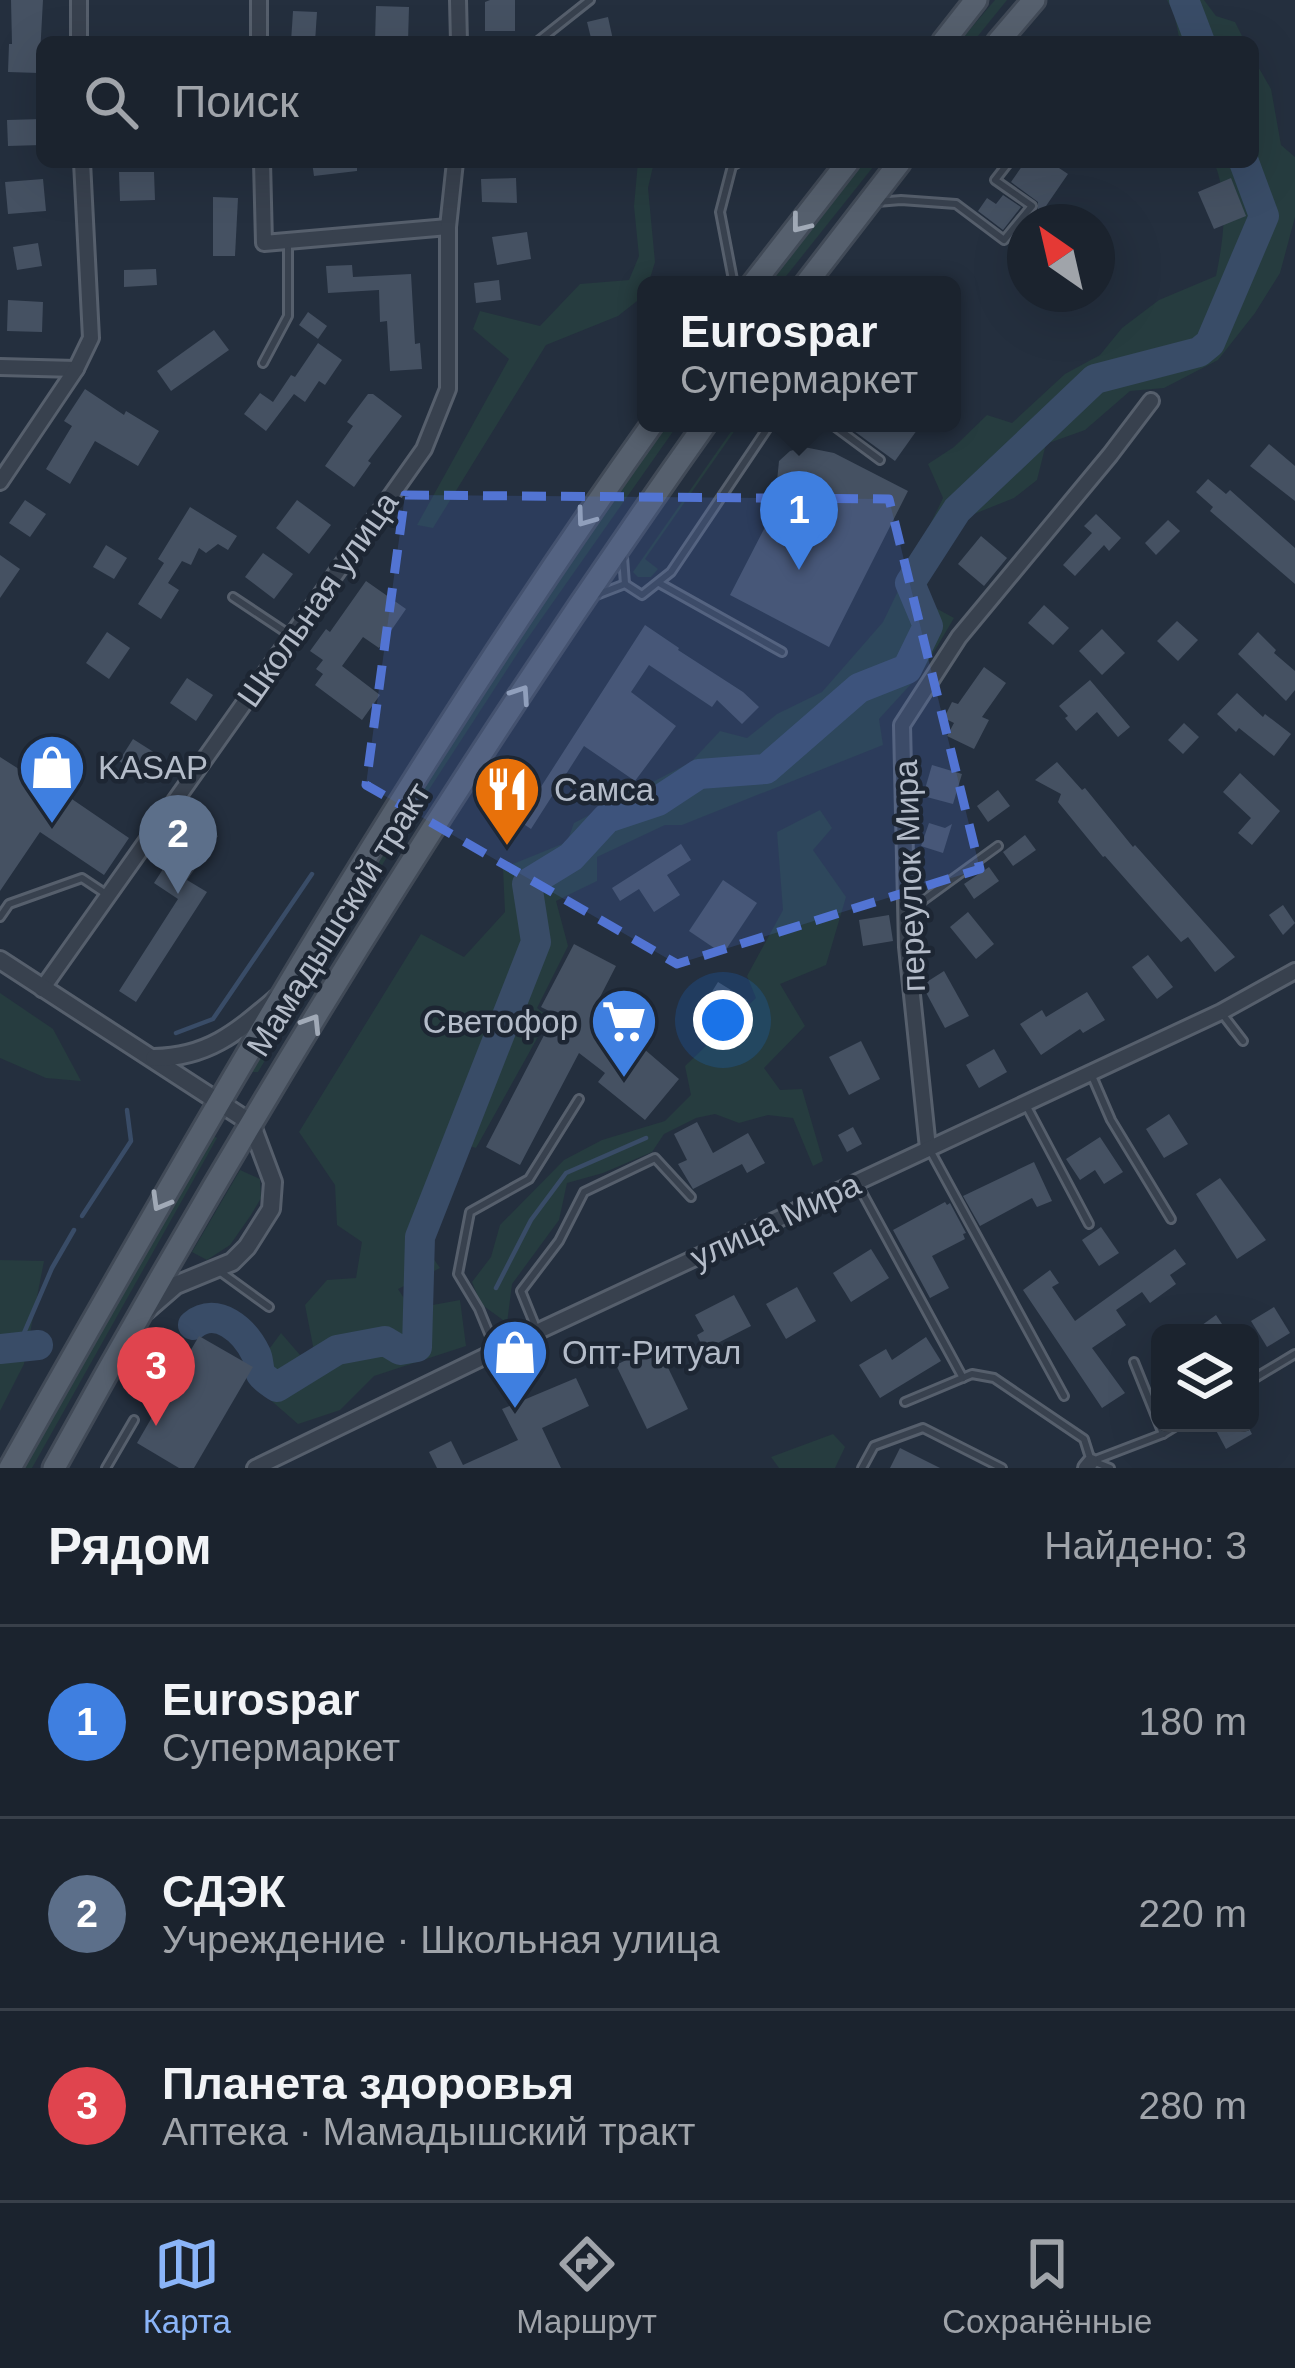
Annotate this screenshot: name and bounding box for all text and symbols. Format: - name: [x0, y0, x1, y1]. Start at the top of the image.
- search box: [36, 36, 1259, 168]
- icon: search: [78, 69, 144, 135]
- text: Поиск: [174, 76, 299, 127]
- north arrow: [1007, 204, 1115, 312]
- one-way arrow: [793, 210, 814, 232]
- popup: [637, 276, 961, 432]
- text: Eurospar: [680, 306, 878, 357]
- text: Супермаркет: [680, 358, 918, 401]
- pin: 1: [760, 471, 838, 570]
- street label: Школьная улица: [230, 484, 406, 714]
- one-way arrow: [577, 505, 599, 526]
- one-way arrow: [506, 685, 528, 707]
- shop icon: KASAP: [17, 732, 87, 826]
- place label: KASAP: [98, 749, 208, 786]
- restaurant icon: Самса: [472, 754, 542, 848]
- street label: переулок Мира: [887, 758, 932, 993]
- place label: Самса: [554, 771, 655, 808]
- street label: Мамадышский тракт: [239, 776, 438, 1063]
- pin: 2: [139, 795, 217, 894]
- supermarket icon: Светофор: [589, 986, 659, 1080]
- your location: [693, 990, 753, 1050]
- place label: Светофор: [423, 1003, 578, 1040]
- one-way arrow: [298, 1014, 320, 1036]
- street label: улица Мира: [685, 1165, 866, 1276]
- one-way arrow: [152, 1190, 175, 1211]
- shop icon: Опт-Ритуал: [480, 1317, 550, 1411]
- map controls: [1151, 1324, 1259, 1432]
- button: layers: [1151, 1324, 1259, 1432]
- pin: 3: [117, 1327, 195, 1426]
- place label: Опт-Ритуал: [562, 1334, 741, 1371]
- text: Рядом: [48, 1518, 212, 1575]
- text: Найдено: 3: [1044, 1524, 1247, 1567]
- text: Eurospar: [162, 1674, 360, 1725]
- text: 1: [76, 1700, 98, 1743]
- text: 180 m: [1139, 1700, 1247, 1743]
- text: Супермаркет: [162, 1726, 400, 1769]
- text: СДЭК: [162, 1866, 285, 1917]
- text: 2: [76, 1892, 98, 1935]
- text: 220 m: [1139, 1892, 1247, 1935]
- text: Учреждение · Школьная улица: [162, 1918, 720, 1961]
- text: Планета здоровья: [162, 2058, 574, 2109]
- text: 3: [76, 2084, 98, 2127]
- text: 280 m: [1139, 2084, 1247, 2127]
- text: Аптека · Мамадышский тракт: [162, 2110, 695, 2153]
- tab: Карта: [143, 2231, 231, 2341]
- tab: Маршрут: [516, 2231, 657, 2341]
- tab: Сохранённые: [942, 2231, 1152, 2341]

